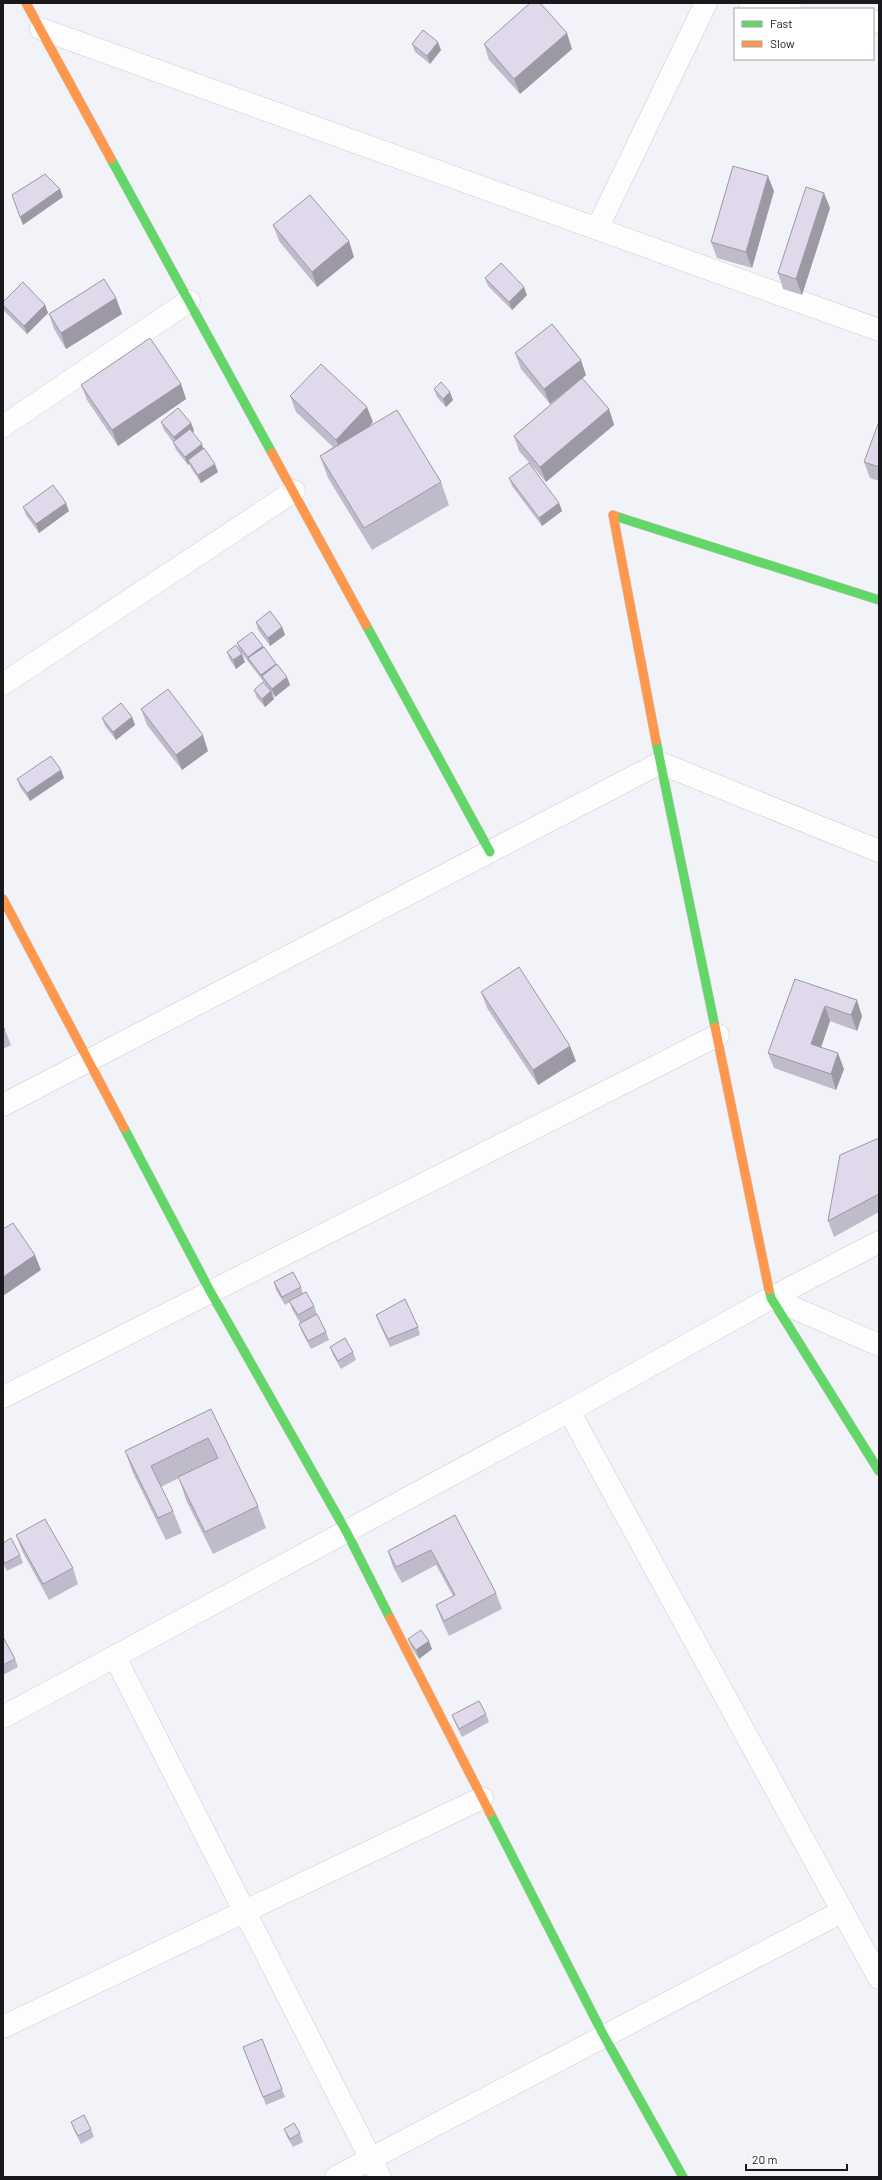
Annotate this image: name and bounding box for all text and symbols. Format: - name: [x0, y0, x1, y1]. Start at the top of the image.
- legend: [734, 8, 874, 60]
- text: Fast: [770, 16, 793, 30]
- text: Slow: [770, 36, 795, 50]
- scale bar: [746, 2146, 847, 2172]
- text: 20 m: [752, 2152, 778, 2166]

